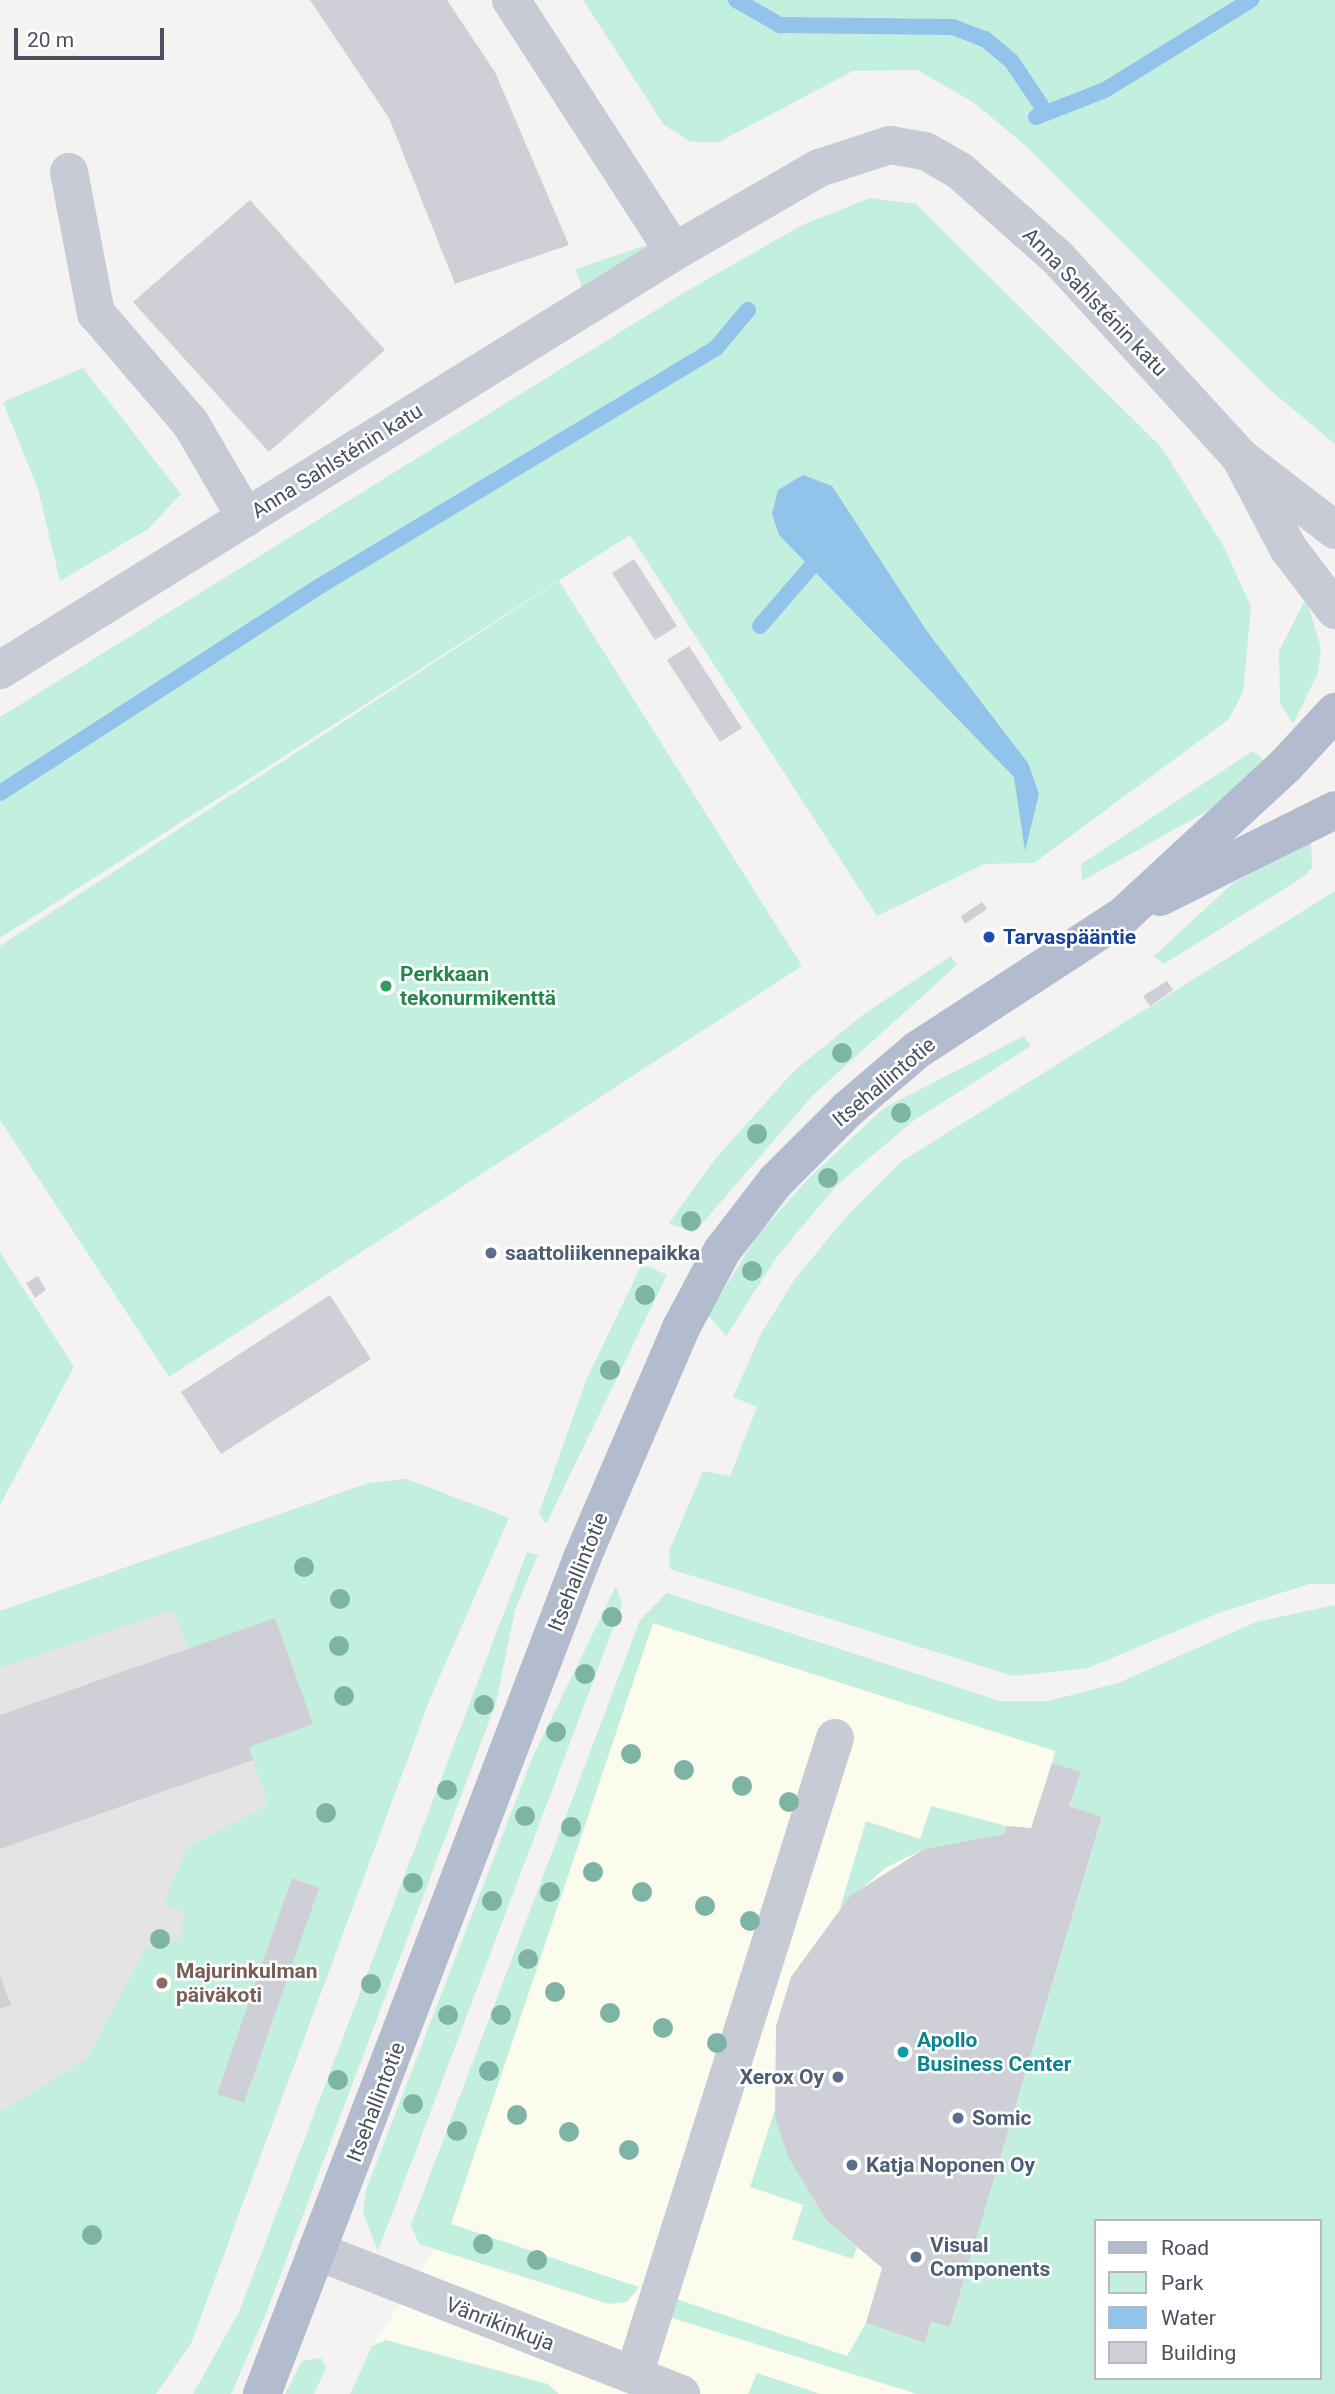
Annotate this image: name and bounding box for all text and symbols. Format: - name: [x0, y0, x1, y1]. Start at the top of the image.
- scale bar: [18, 14, 168, 58]
- text: 20 m: [27, 28, 74, 52]
- street label: Anna Sahlsténin katu: [1018, 222, 1172, 382]
- street label: Anna Sahlsténin katu: [247, 398, 427, 524]
- place label: Tarvaspääntie: [1003, 924, 1136, 950]
- marker: Tarvaspääntie: [981, 929, 997, 945]
- place label: Perkkaan tekonurmikenttä: [400, 961, 556, 1011]
- marker: Perkkaan tekonurmikenttä: [378, 978, 394, 994]
- street label: Itsehallintotie: [828, 1032, 940, 1132]
- place label: saattoliikennepaikka: [505, 1240, 700, 1266]
- marker: saattoliikennepaikka: [483, 1245, 499, 1261]
- street label: Itsehallintotie: [543, 1509, 613, 1635]
- place label: Majurinkulman päiväkoti: [176, 1958, 318, 2008]
- marker: Majurinkulman päiväkoti: [154, 1975, 170, 1991]
- place label: Apollo Business Center: [917, 2027, 1071, 2077]
- street label: Itsehallintotie: [342, 2039, 410, 2165]
- marker: Apollo Business Center: [895, 2044, 911, 2060]
- place label: Xerox Oy: [740, 2064, 824, 2090]
- marker: Xerox Oy: [830, 2069, 846, 2085]
- place label: Somic: [972, 2105, 1031, 2131]
- marker: Somic: [950, 2110, 966, 2126]
- place label: Katja Noponen Oy: [866, 2152, 1035, 2178]
- marker: Katja Noponen Oy: [844, 2157, 860, 2173]
- legend: [1094, 2219, 1321, 2380]
- place label: Visual Components: [930, 2232, 1050, 2282]
- text: Road: [1161, 2236, 1209, 2260]
- marker: Visual Components: [908, 2249, 924, 2265]
- text: Park: [1161, 2271, 1203, 2295]
- street label: Vänrikinkuja: [442, 2292, 558, 2356]
- text: Water: [1161, 2306, 1216, 2330]
- text: Building: [1161, 2341, 1236, 2365]

